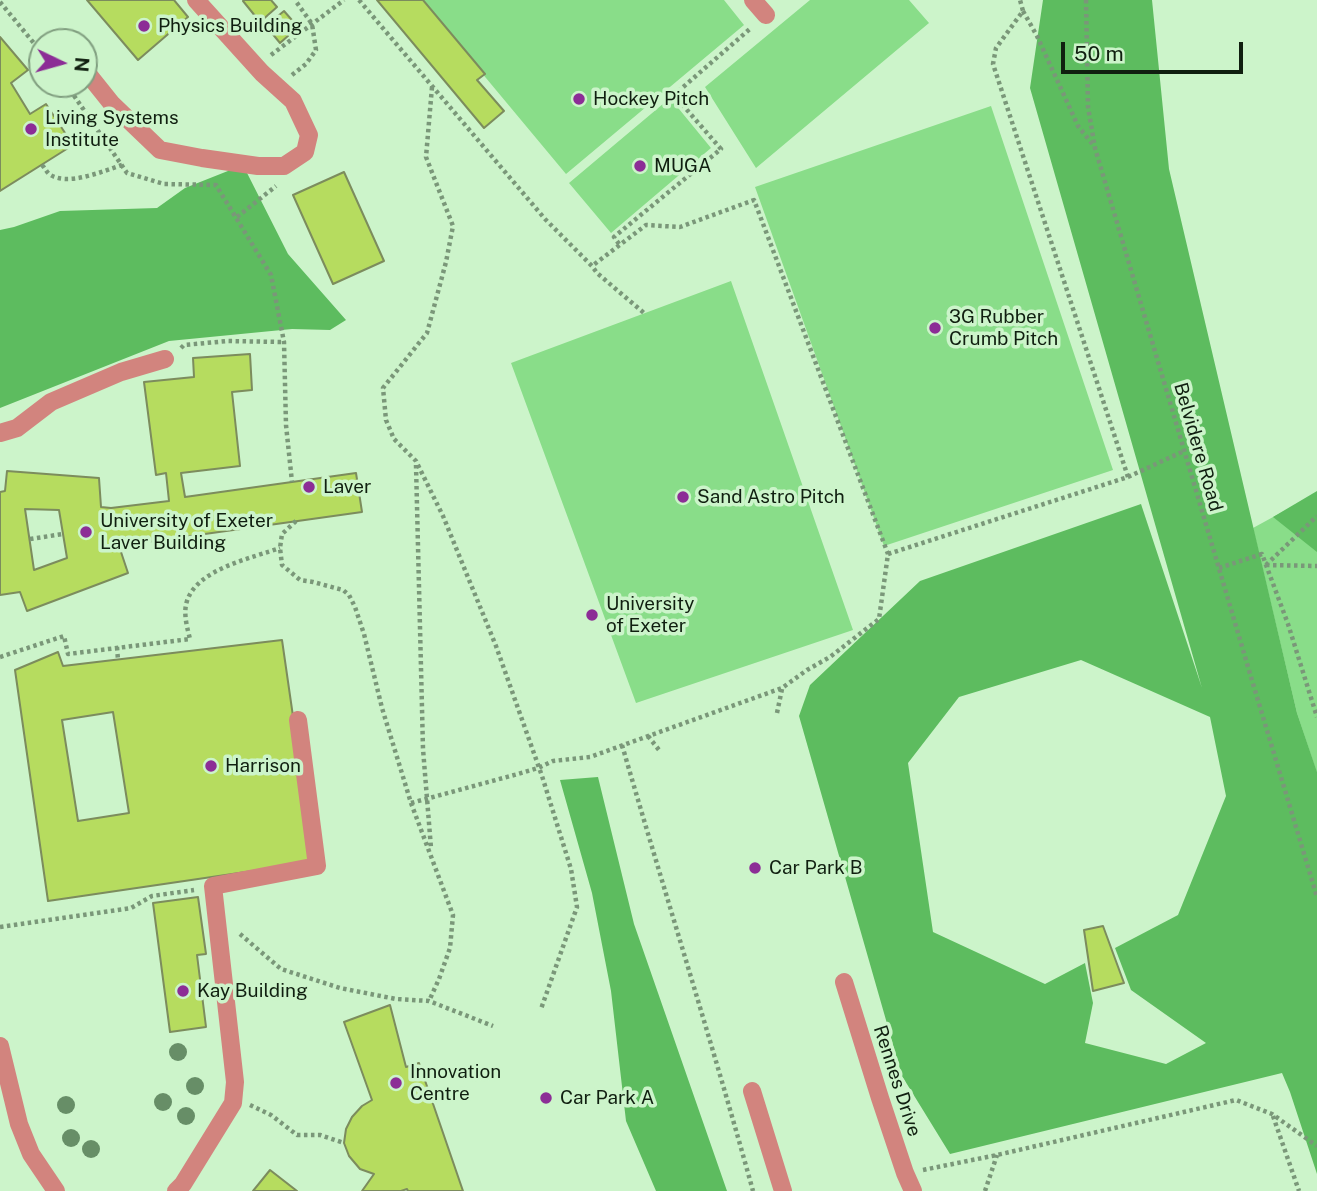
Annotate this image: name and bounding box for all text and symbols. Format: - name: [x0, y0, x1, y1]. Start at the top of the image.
- place label: Physics Building: [158, 15, 303, 37]
- marker: Physics Building: [136, 18, 152, 34]
- north arrow: [28, 28, 98, 98]
- scale bar: [1065, 28, 1247, 72]
- text: 50 m: [1074, 41, 1124, 66]
- text: N: [70, 56, 94, 73]
- place label: Hockey Pitch: [593, 88, 709, 110]
- marker: Hockey Pitch: [571, 91, 587, 107]
- place label: Living Systems Institute: [45, 107, 179, 151]
- marker: Living Systems Institute: [23, 121, 39, 137]
- place label: MUGA: [654, 155, 712, 177]
- marker: MUGA: [632, 158, 648, 174]
- place label: 3G Rubber Crumb Pitch: [949, 306, 1058, 350]
- marker: 3G Rubber Crumb Pitch: [927, 320, 943, 336]
- street label: Belvidere Road: [1169, 380, 1227, 514]
- place label: Laver: [323, 476, 371, 498]
- marker: Laver: [301, 479, 317, 495]
- place label: Sand Astro Pitch: [697, 486, 845, 508]
- marker: Sand Astro Pitch: [675, 489, 691, 505]
- place label: University of Exeter Laver Building: [100, 510, 273, 554]
- marker: University of Exeter Laver Building: [78, 524, 94, 540]
- place label: University of Exeter: [606, 593, 694, 637]
- marker: University of Exeter: [584, 607, 600, 623]
- place label: Harrison: [225, 755, 301, 777]
- marker: Harrison: [203, 758, 219, 774]
- place label: Car Park B: [769, 857, 862, 879]
- marker: Car Park B: [747, 860, 763, 876]
- place label: Kay Building: [197, 980, 308, 1002]
- marker: Kay Building: [175, 983, 191, 999]
- street label: Rennes Drive: [868, 1022, 926, 1140]
- place label: Innovation Centre: [410, 1061, 501, 1105]
- marker: Innovation Centre: [388, 1075, 404, 1091]
- place label: Car Park A: [560, 1087, 654, 1109]
- marker: Car Park A: [538, 1090, 554, 1106]

